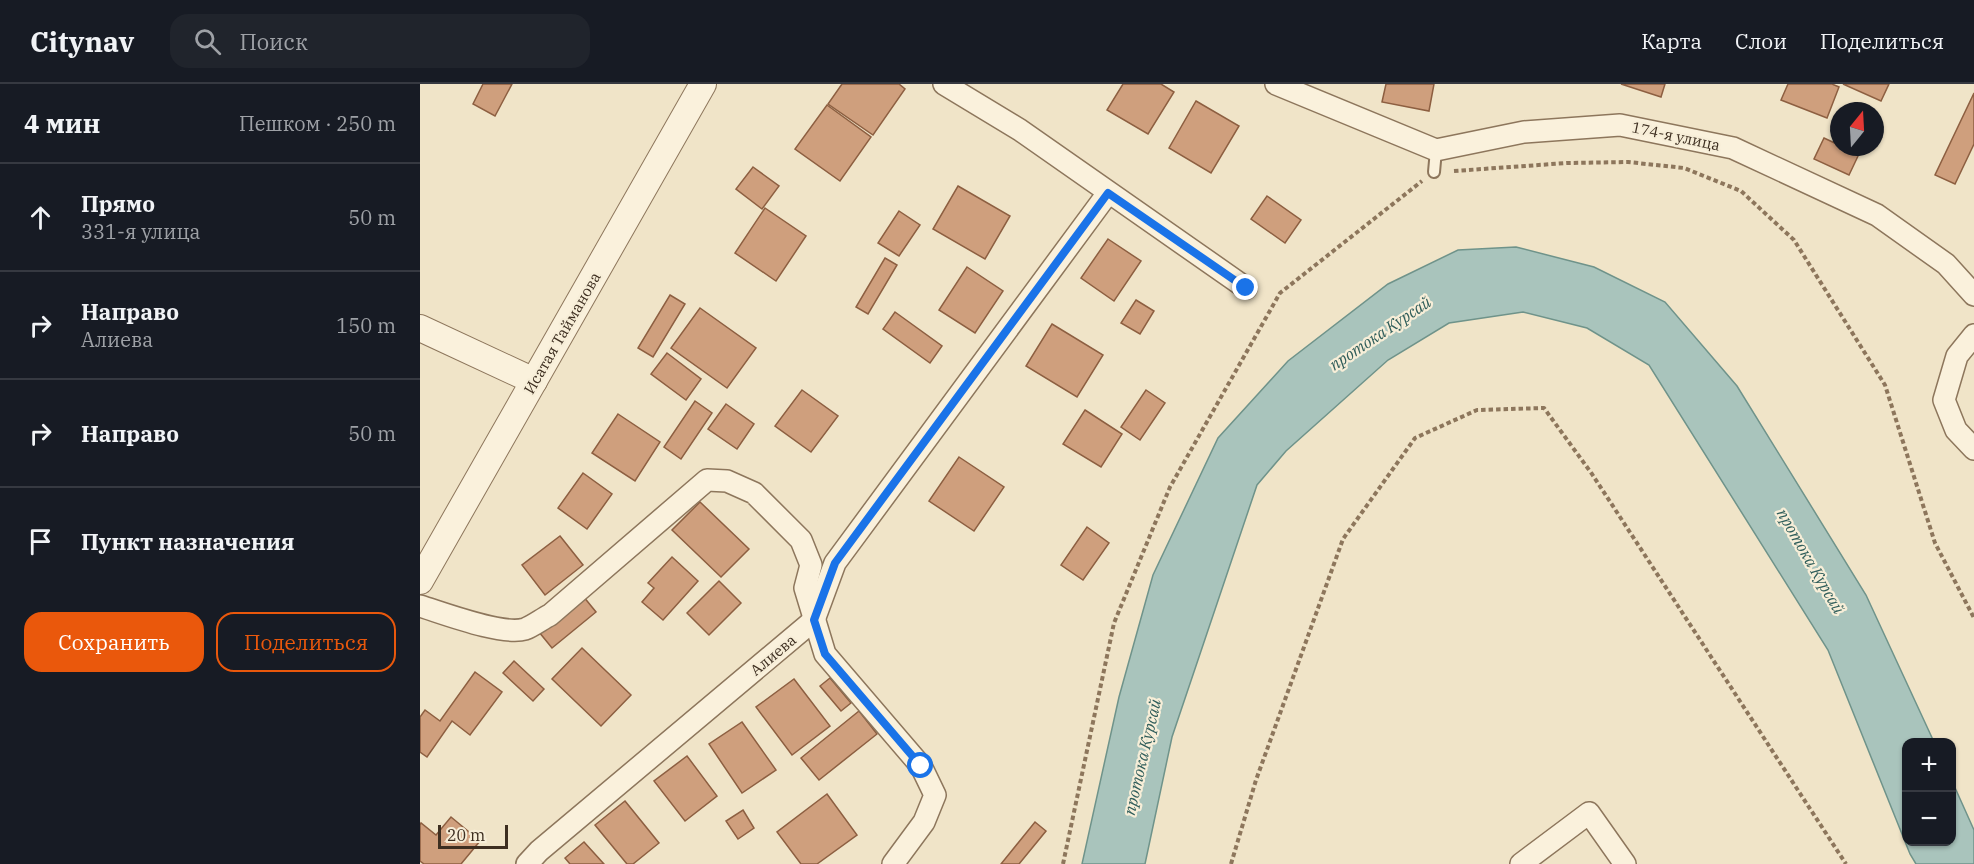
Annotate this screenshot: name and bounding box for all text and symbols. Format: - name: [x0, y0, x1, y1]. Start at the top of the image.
- search box: [170, 14, 590, 68]
- text: Citynav: [30, 23, 134, 60]
- icon: search: [191, 25, 224, 58]
- text: Поиск: [239, 27, 308, 56]
- text: Карта: [1641, 27, 1702, 55]
- text: Слои: [1735, 27, 1787, 55]
- text: Поделиться: [1820, 27, 1944, 55]
- north arrow: [1830, 102, 1884, 156]
- text: 4 мин: [24, 106, 100, 140]
- text: Пешком · 250 m: [239, 110, 396, 137]
- street label: 174-я улица: [1630, 117, 1722, 155]
- text: Прямо: [81, 189, 155, 218]
- icon: ahead: [24, 201, 57, 234]
- text: 50 m: [348, 204, 396, 231]
- text: 331-я улица: [81, 218, 201, 245]
- street label: Исатая Тайманова: [519, 269, 605, 397]
- route end: [1232, 274, 1258, 300]
- water label: протока Курсай: [1325, 292, 1435, 374]
- text: Направо: [81, 297, 179, 326]
- icon: right: [24, 309, 57, 342]
- text: 150 m: [336, 312, 396, 339]
- text: Алиева: [81, 326, 153, 353]
- icon: right: [24, 417, 57, 450]
- text: Направо: [81, 419, 179, 448]
- text: 50 m: [348, 420, 396, 447]
- water label: протока Курсай: [1773, 505, 1849, 617]
- icon: arrive: [24, 525, 57, 558]
- text: Пункт назначения: [81, 527, 295, 556]
- button: Сохранить: [24, 612, 204, 672]
- button: Поделиться: [216, 612, 396, 672]
- street label: Алиева: [746, 630, 800, 680]
- water label: протока Курсай: [1119, 697, 1165, 817]
- map controls: [1902, 738, 1956, 846]
- button: +: [1902, 738, 1956, 792]
- route start: [907, 752, 933, 778]
- button: −: [1902, 792, 1956, 846]
- scale bar: [438, 822, 508, 850]
- text: 20 m: [447, 825, 485, 845]

